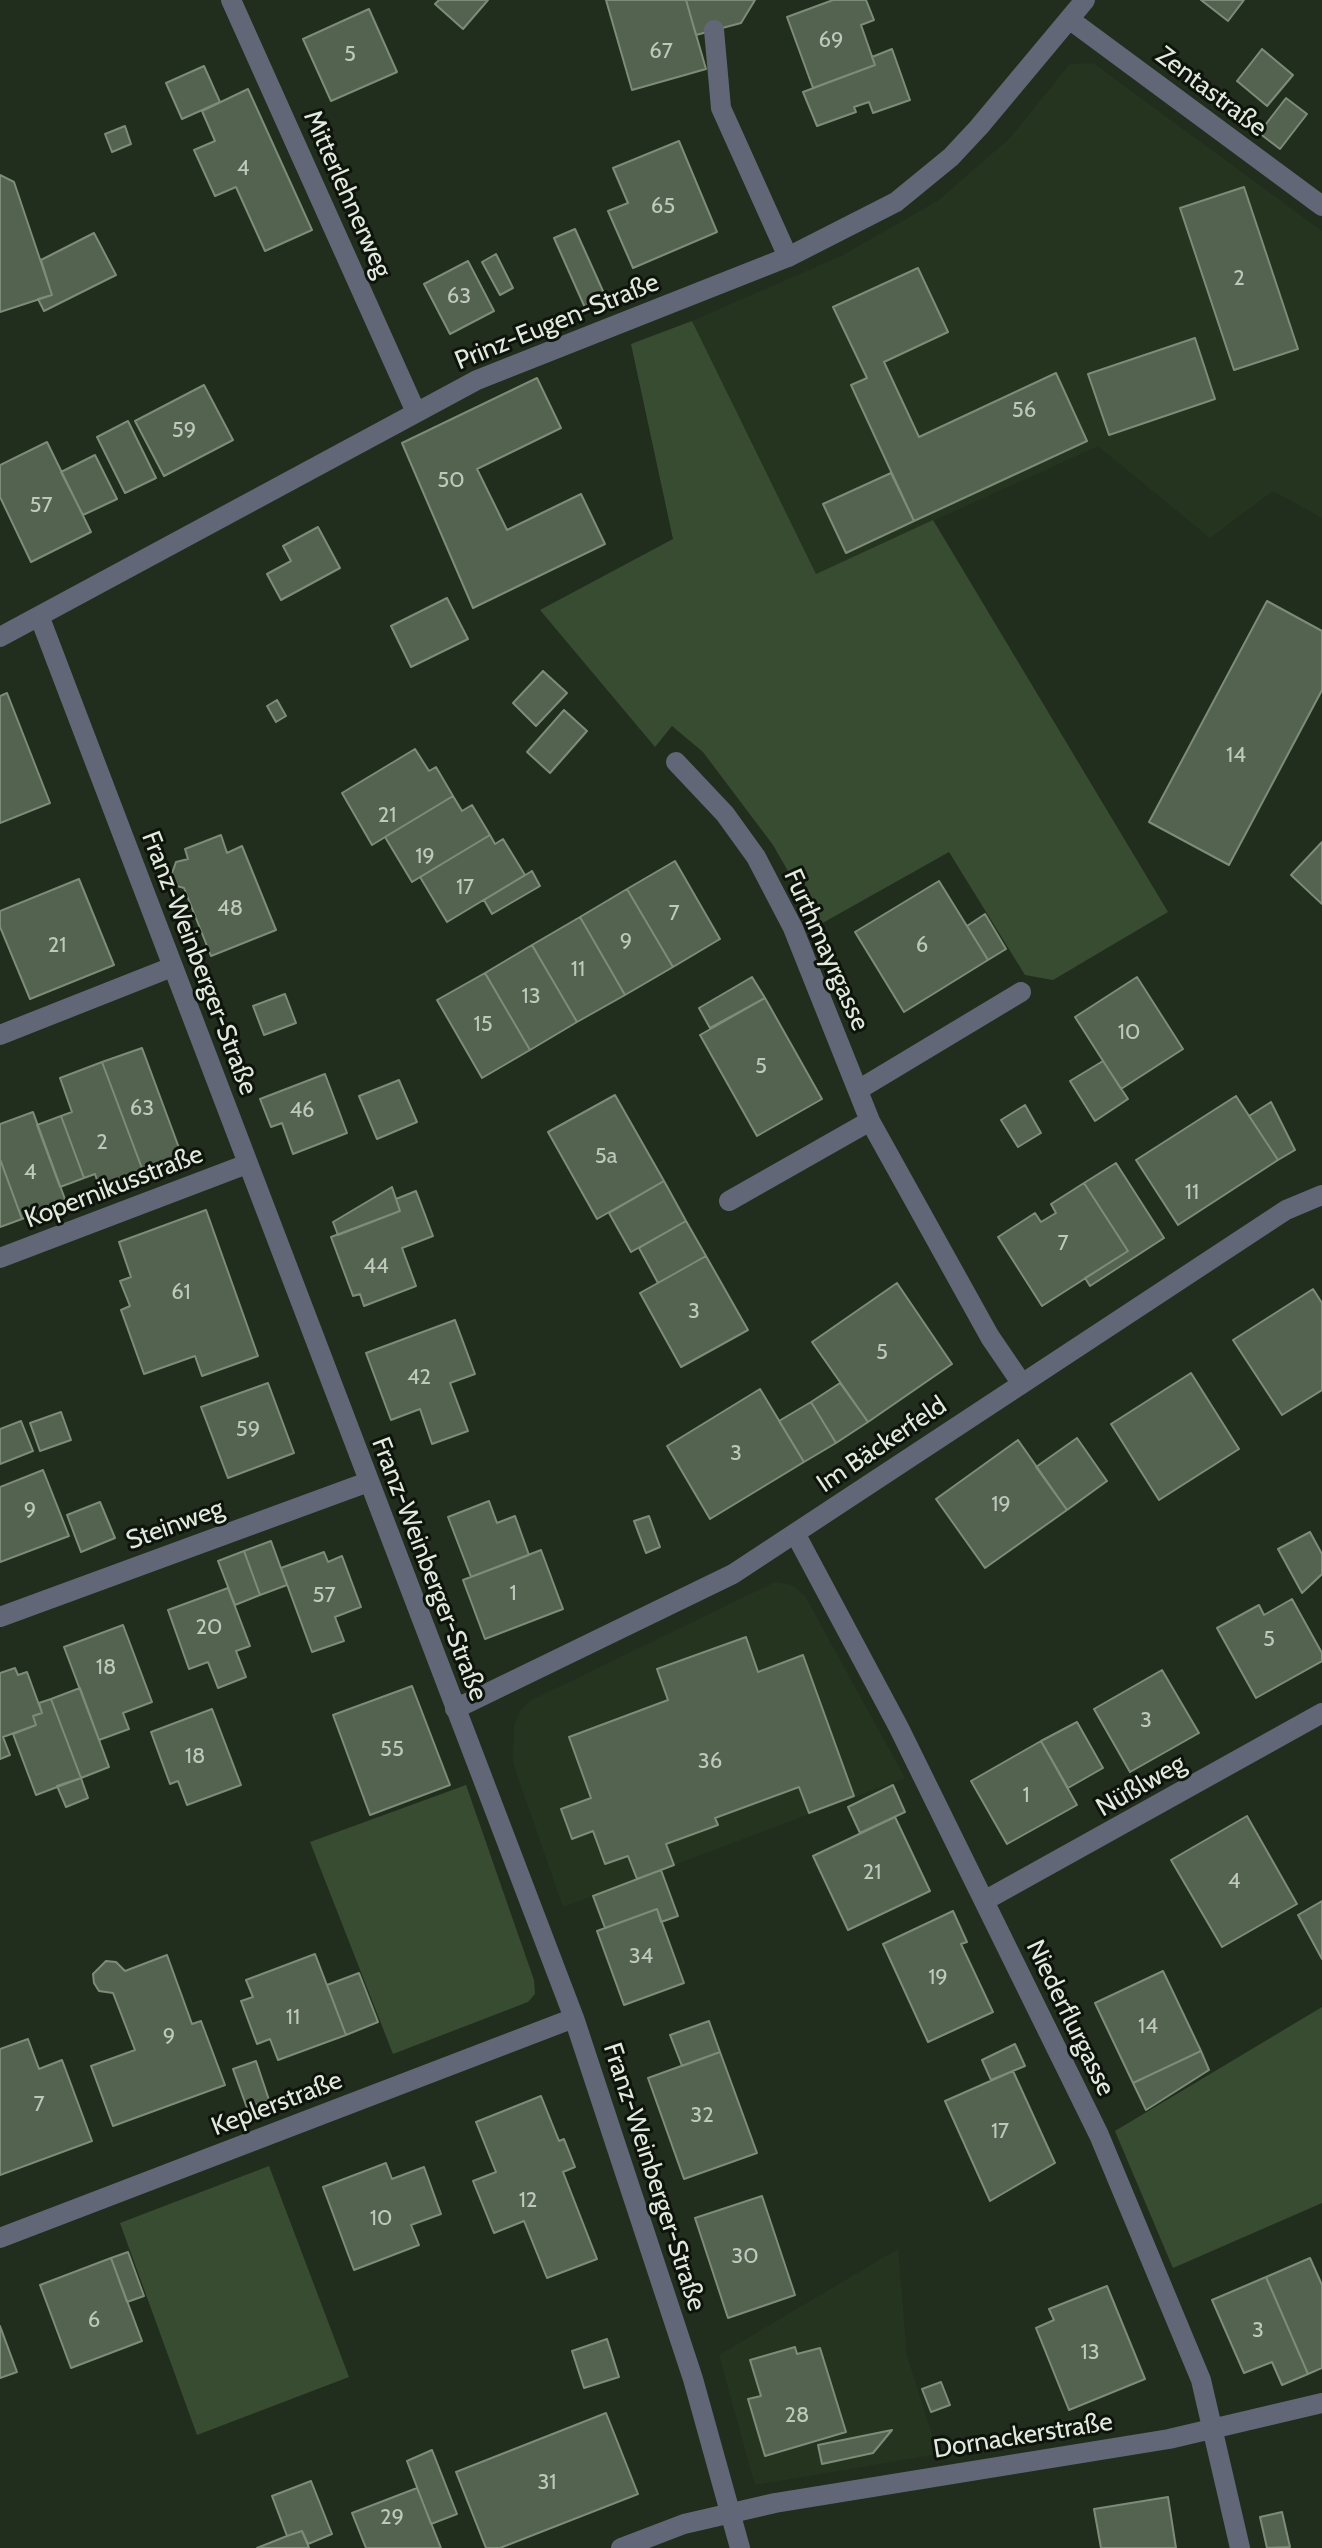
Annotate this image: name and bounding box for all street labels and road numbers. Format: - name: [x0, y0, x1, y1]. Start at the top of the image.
- street label: Zentastraße: [1149, 40, 1273, 144]
- street label: Mitterlehnerweg: [296, 106, 398, 282]
- street label: Prinz-Eugen-Straße: [451, 267, 663, 377]
- street label: Franz-Weinberger-Straße: [134, 827, 264, 1099]
- street label: Furthmayrgasse: [776, 864, 876, 1036]
- street label: Kopernikusstraße: [20, 1139, 208, 1235]
- street label: Im Bäckerfeld: [811, 1390, 953, 1500]
- street label: Franz-Weinberger-Straße: [364, 1433, 494, 1705]
- street label: Steinweg: [122, 1493, 228, 1557]
- street label: Nüßlweg: [1091, 1748, 1191, 1824]
- street label: Niederflurgasse: [1019, 1935, 1121, 2101]
- street label: Franz-Weinberger-Straße: [596, 2039, 712, 2315]
- street label: Keplerstraße: [207, 2065, 347, 2143]
- street label: Dornackerstraße: [931, 2406, 1115, 2466]

